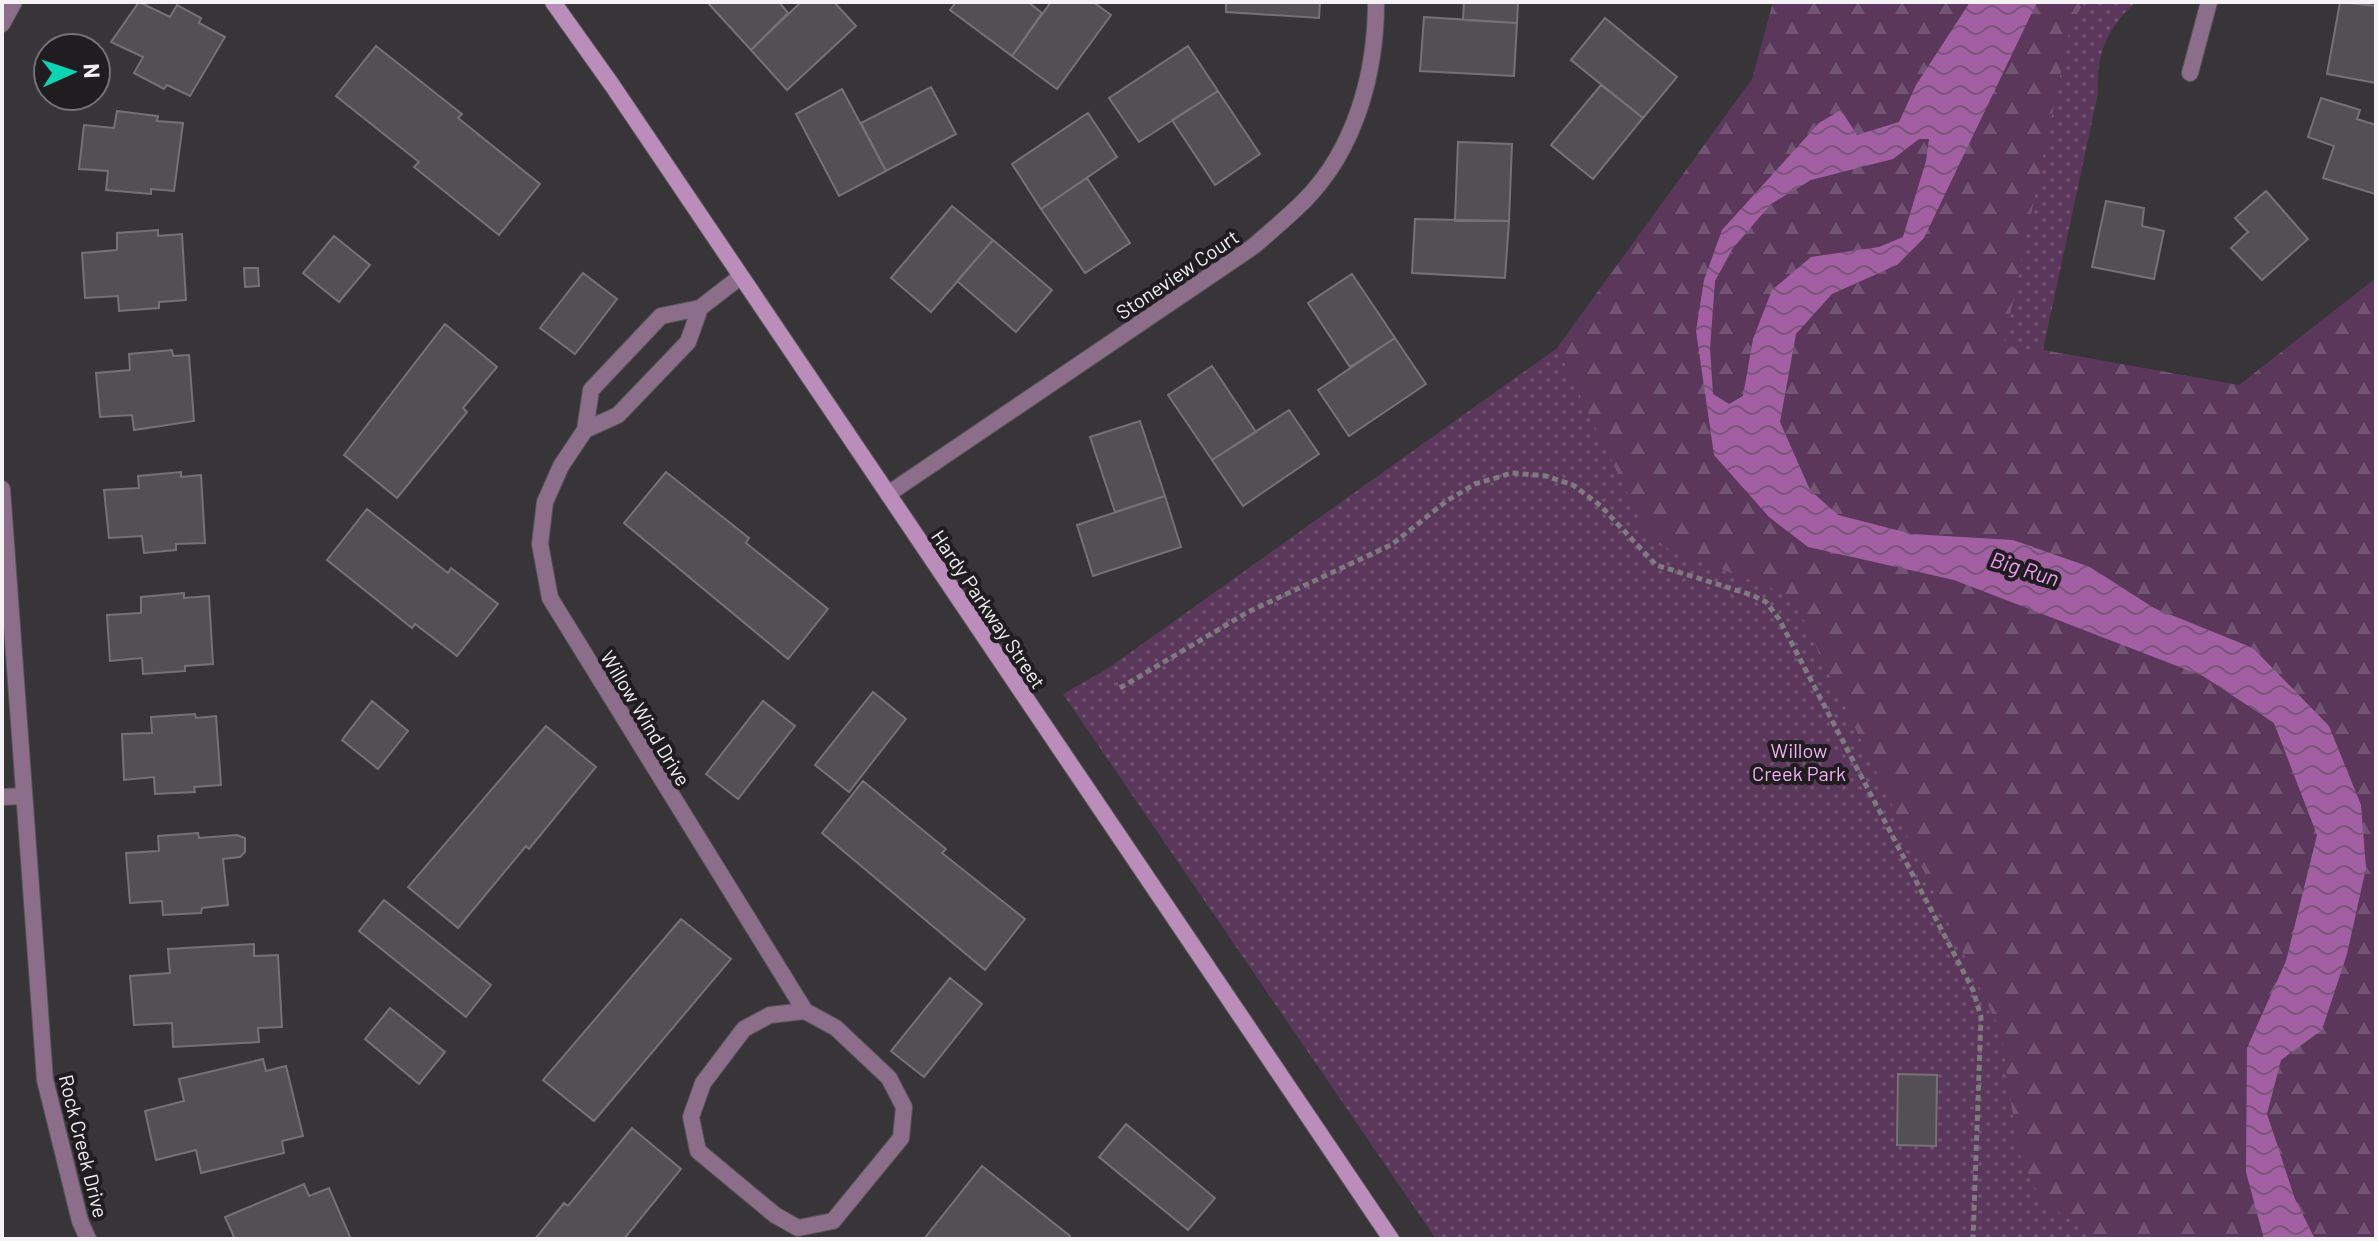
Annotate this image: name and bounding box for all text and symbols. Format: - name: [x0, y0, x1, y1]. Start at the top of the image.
- north arrow: [32, 32, 112, 112]
- text: N: [80, 63, 106, 79]
- street label: Stoneview Court: [1111, 224, 1243, 324]
- street label: Hardy Parkway Street: [927, 525, 1051, 693]
- water label: Big Run: [1987, 545, 2063, 591]
- street label: Willow Wind Drive: [596, 646, 696, 790]
- park label: Willow Creek Park: [1752, 738, 1846, 785]
- street label: Rock Creek Drive: [55, 1072, 113, 1220]

